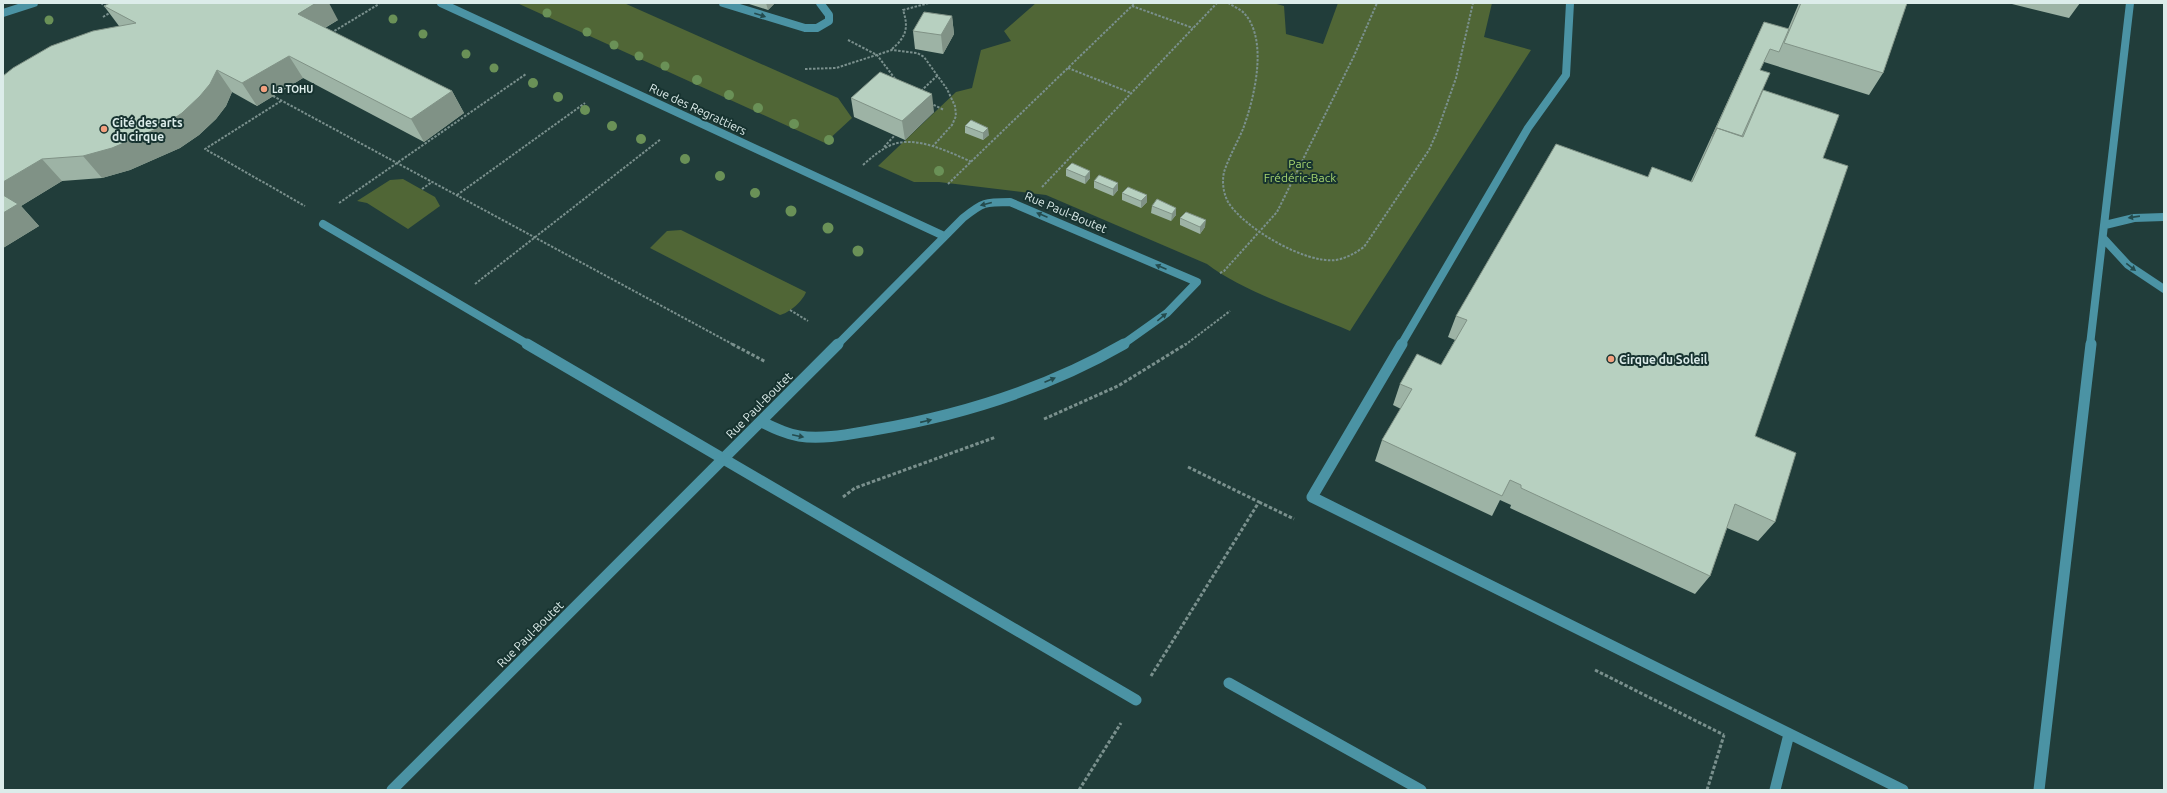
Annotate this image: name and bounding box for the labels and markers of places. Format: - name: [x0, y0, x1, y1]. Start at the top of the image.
- marker: La TOHU: [259, 84, 269, 94]
- place label: La TOHU: [272, 84, 313, 95]
- place label: Cité des arts du cirque: [112, 116, 183, 143]
- marker: Cité des arts du cirque: [99, 124, 109, 134]
- place label: Cirque du Soleil: [1619, 353, 1708, 366]
- marker: Cirque du Soleil: [1606, 354, 1616, 364]

